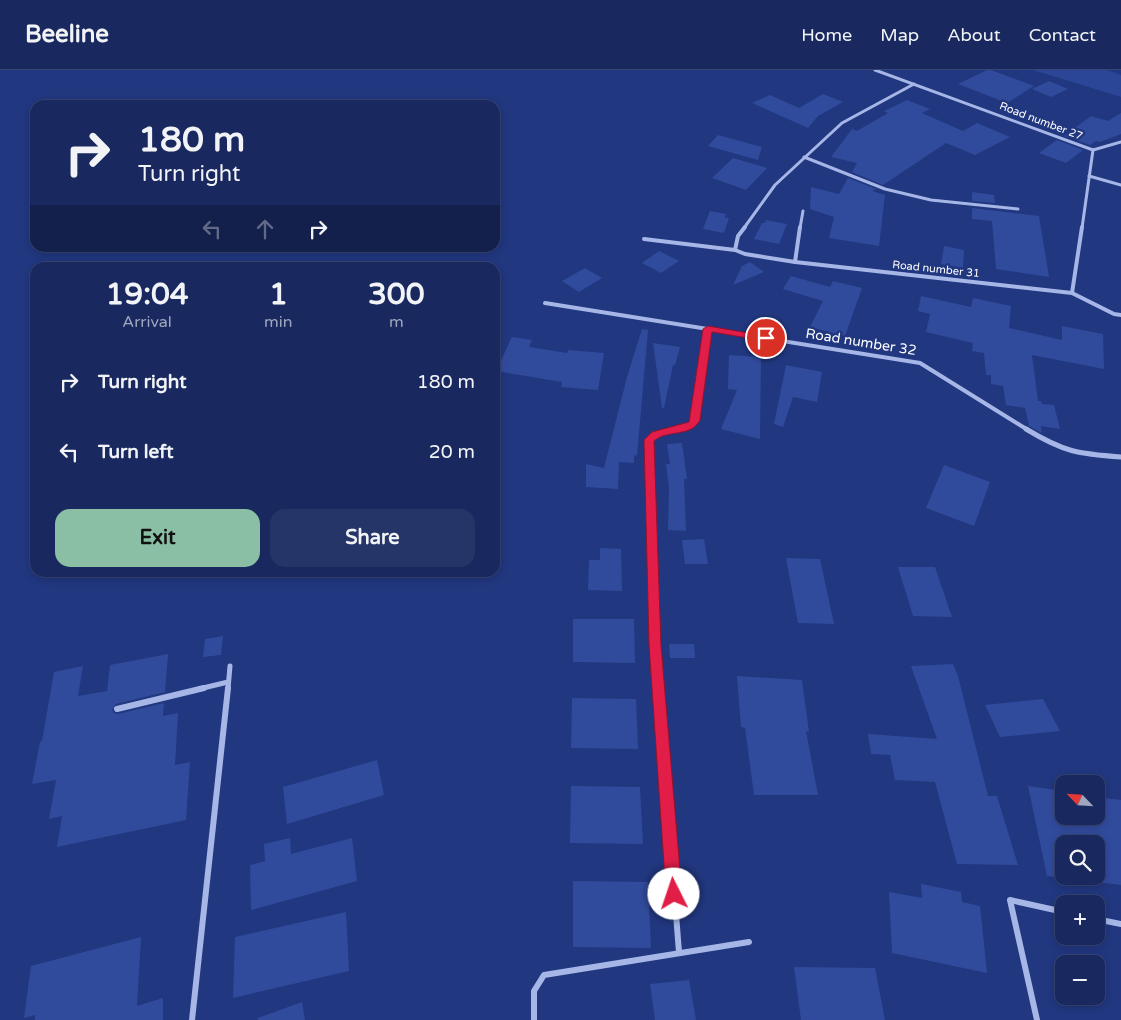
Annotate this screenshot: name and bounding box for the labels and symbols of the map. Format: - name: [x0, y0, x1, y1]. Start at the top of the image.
- street label: Road number 27: [998, 99, 1084, 143]
- street label: Road number 31: [892, 258, 980, 280]
- pin: [745, 317, 787, 359]
- street label: Road number 32: [804, 325, 918, 359]
- north arrow: [1055, 775, 1105, 825]
- position arrow: [647, 867, 699, 919]

